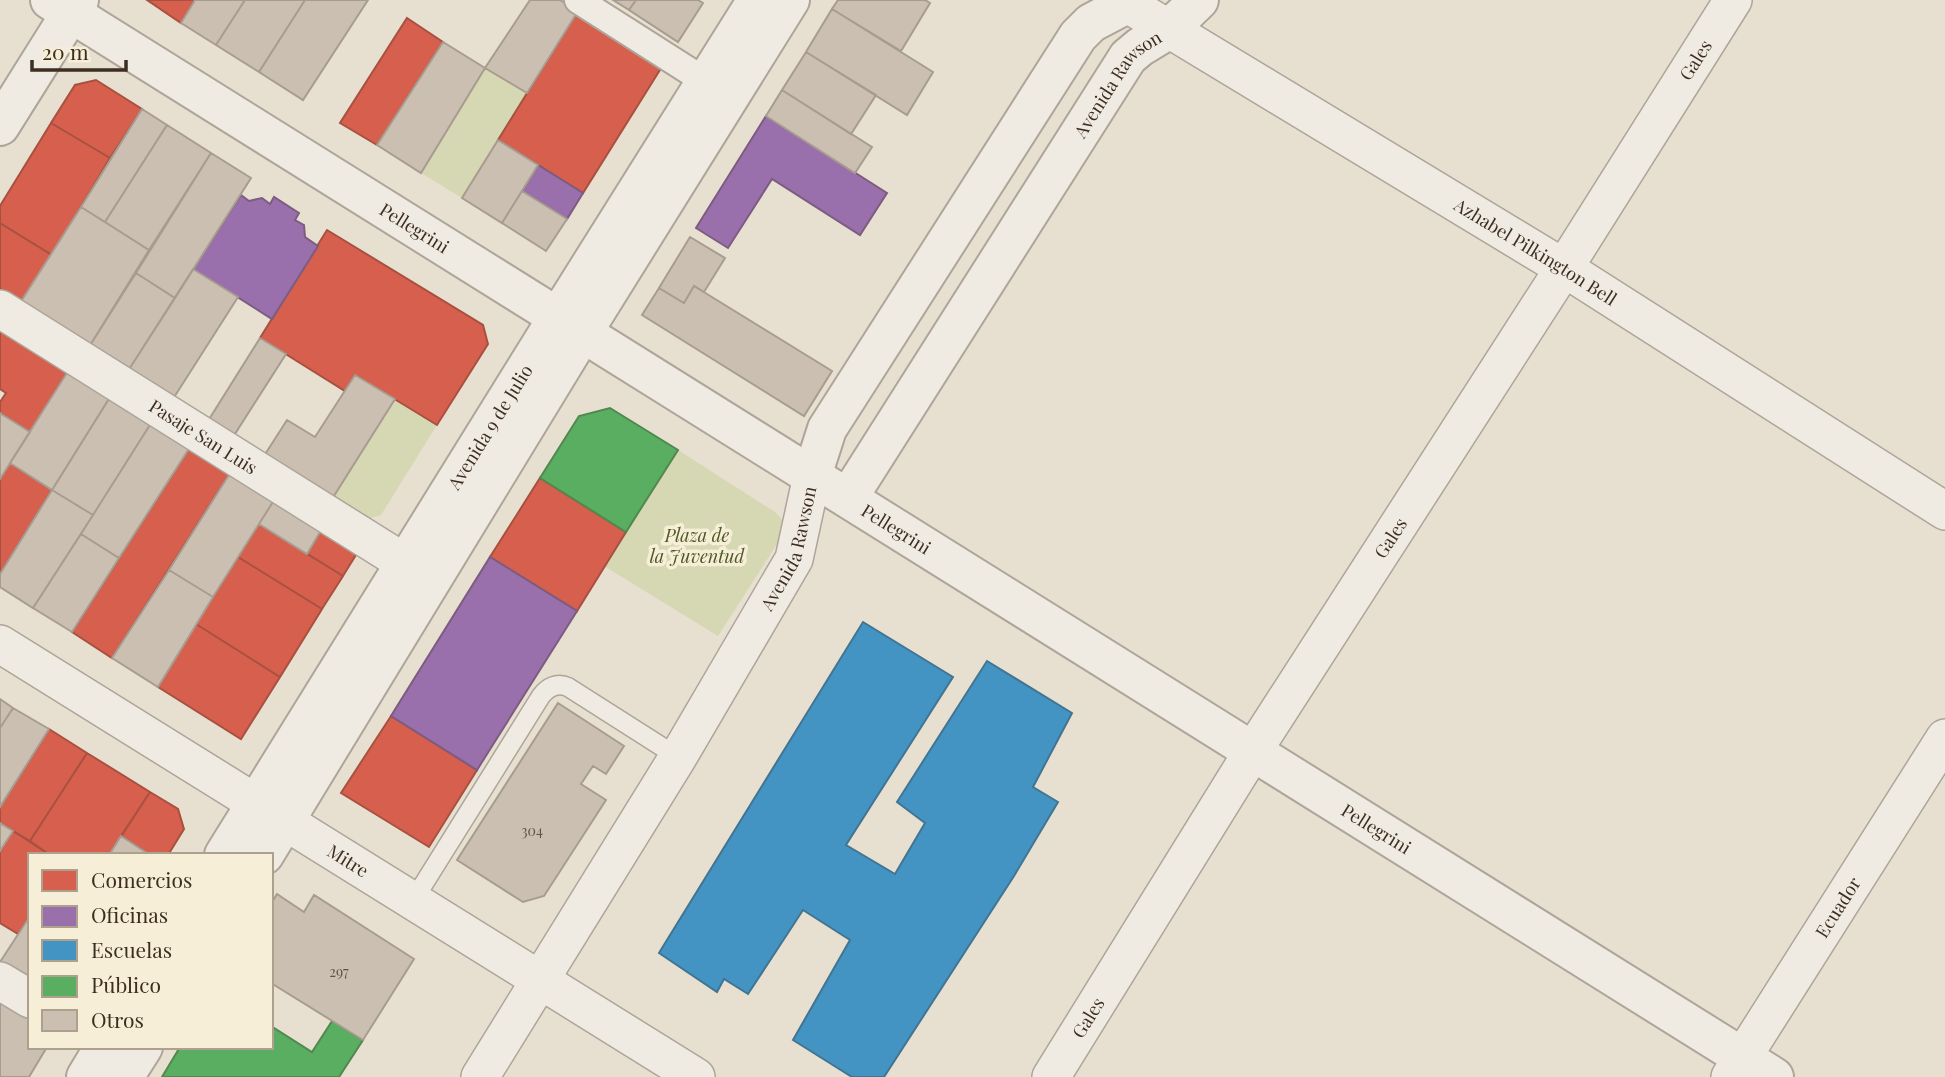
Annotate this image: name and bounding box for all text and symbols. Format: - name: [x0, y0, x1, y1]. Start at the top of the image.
- street label: Avenida Rawson: [1067, 25, 1166, 143]
- scale bar: [32, 28, 126, 72]
- street label: Gales: [1673, 35, 1717, 85]
- text: 20 m: [42, 37, 89, 65]
- street label: Azhabel Pilkington Bell: [1449, 192, 1622, 311]
- street label: Pellegrini: [375, 197, 454, 259]
- street label: Avenida 9 de Julio: [441, 360, 538, 495]
- street label: Pasaje San Luis: [145, 394, 262, 479]
- street label: Avenida Rawson: [754, 484, 821, 616]
- street label: Pellegrini: [857, 498, 936, 559]
- street label: Gales: [1368, 513, 1412, 563]
- park label: Plaza de la Juventud: [650, 523, 745, 568]
- street label: Pellegrini: [1337, 798, 1416, 859]
- house number: 304: [521, 821, 543, 840]
- street label: Mitre: [323, 839, 373, 882]
- legend: [28, 853, 273, 1049]
- text: Comercios: [91, 865, 192, 893]
- street label: Ecuador: [1809, 872, 1866, 942]
- text: Oficinas: [91, 900, 168, 928]
- text: Escuelas: [91, 935, 172, 963]
- house number: 297: [329, 962, 349, 981]
- text: Público: [91, 970, 161, 998]
- street label: Gales: [1066, 993, 1110, 1042]
- text: Otros: [91, 1005, 144, 1033]

